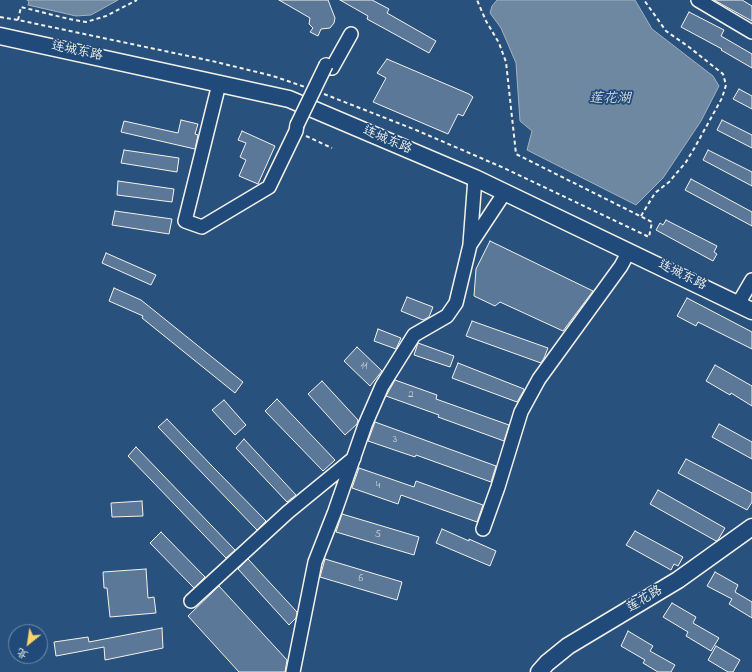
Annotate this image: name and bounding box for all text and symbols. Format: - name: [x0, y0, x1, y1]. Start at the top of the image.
- street label: 连城东路: [50, 39, 104, 65]
- water label: 莲花湖: [589, 92, 631, 108]
- street label: 连城东路: [360, 124, 414, 158]
- street label: 连城东路: [655, 258, 709, 294]
- house number: 11: [361, 360, 367, 374]
- house number: 2: [408, 388, 414, 402]
- house number: 3: [393, 433, 397, 447]
- house number: 4: [376, 479, 380, 493]
- house number: 5: [375, 528, 381, 542]
- house number: 6: [359, 572, 363, 586]
- street label: 莲花路: [624, 583, 666, 617]
- north arrow: [8, 624, 48, 664]
- text: 北: [14, 644, 31, 663]

